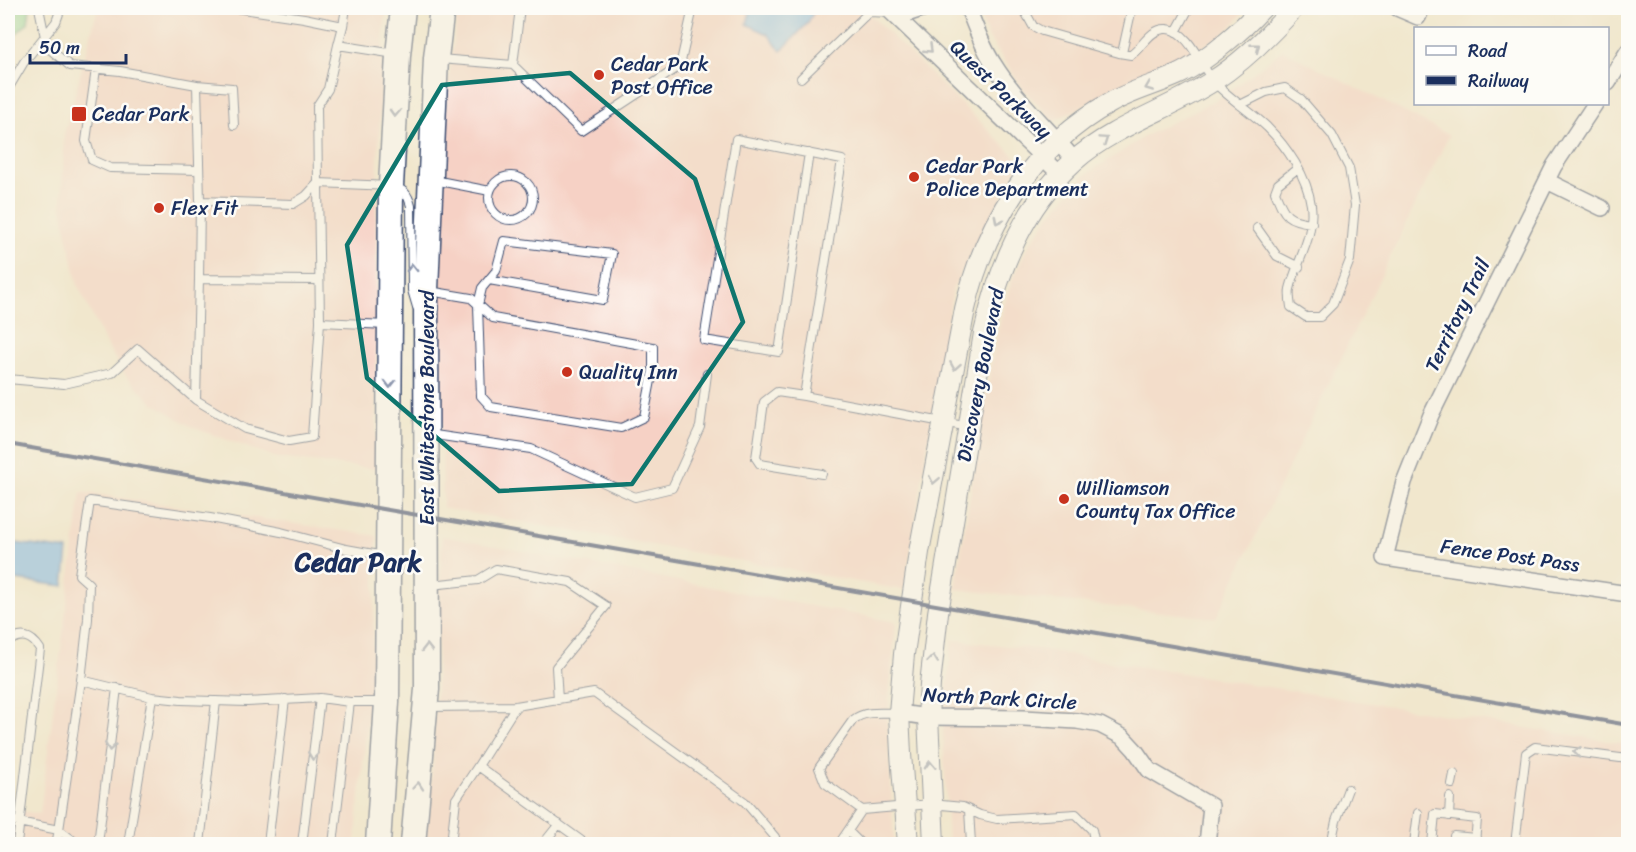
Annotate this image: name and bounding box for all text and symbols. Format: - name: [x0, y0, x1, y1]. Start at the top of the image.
- scale bar: [30, 27, 126, 65]
- legend: [1414, 27, 1609, 105]
- street label: Quest Parkway: [941, 31, 1061, 148]
- text: 50 m: [39, 32, 80, 64]
- text: Road: [1468, 35, 1508, 67]
- one-way arrow: [921, 41, 932, 52]
- one-way arrow: [1249, 43, 1260, 54]
- place label: Cedar Park Post Office: [611, 47, 713, 105]
- text: Railway: [1468, 65, 1530, 97]
- marker: Cedar Park Post Office: [592, 68, 606, 82]
- one-way arrow: [1145, 80, 1156, 92]
- place label: Cedar Park: [92, 97, 190, 132]
- marker: Cedar Park: [70, 105, 88, 123]
- one-way arrow: [388, 108, 401, 117]
- one-way arrow: [1098, 136, 1109, 147]
- place label: Cedar Park Police Department: [926, 149, 1089, 207]
- marker: Cedar Park Police Department: [907, 170, 921, 184]
- place label: Flex Fit: [171, 191, 239, 226]
- marker: Flex Fit: [152, 201, 166, 215]
- one-way arrow: [993, 214, 1005, 225]
- street label: Territory Trail: [1415, 251, 1501, 378]
- one-way arrow: [406, 264, 418, 273]
- street label: Discovery Boulevard: [946, 284, 1015, 465]
- street label: East Whitestone Boulevard: [410, 289, 445, 526]
- place label: Quality Inn: [579, 355, 678, 390]
- one-way arrow: [949, 360, 962, 370]
- marker: Quality Inn: [560, 365, 574, 379]
- one-way arrow: [384, 380, 397, 389]
- place label: Williamson County Tax Office: [1076, 471, 1236, 529]
- one-way arrow: [928, 474, 941, 484]
- marker: Williamson County Tax Office: [1057, 492, 1071, 506]
- street label: Fence Post Pass: [1438, 528, 1583, 583]
- district label: Cedar Park: [294, 539, 422, 585]
- one-way arrow: [421, 644, 433, 653]
- one-way arrow: [926, 655, 939, 664]
- street label: North Park Circle: [922, 677, 1078, 720]
- one-way arrow: [104, 742, 117, 751]
- one-way arrow: [1572, 747, 1581, 759]
- one-way arrow: [307, 752, 320, 761]
- one-way arrow: [923, 761, 936, 770]
- one-way arrow: [411, 782, 424, 791]

